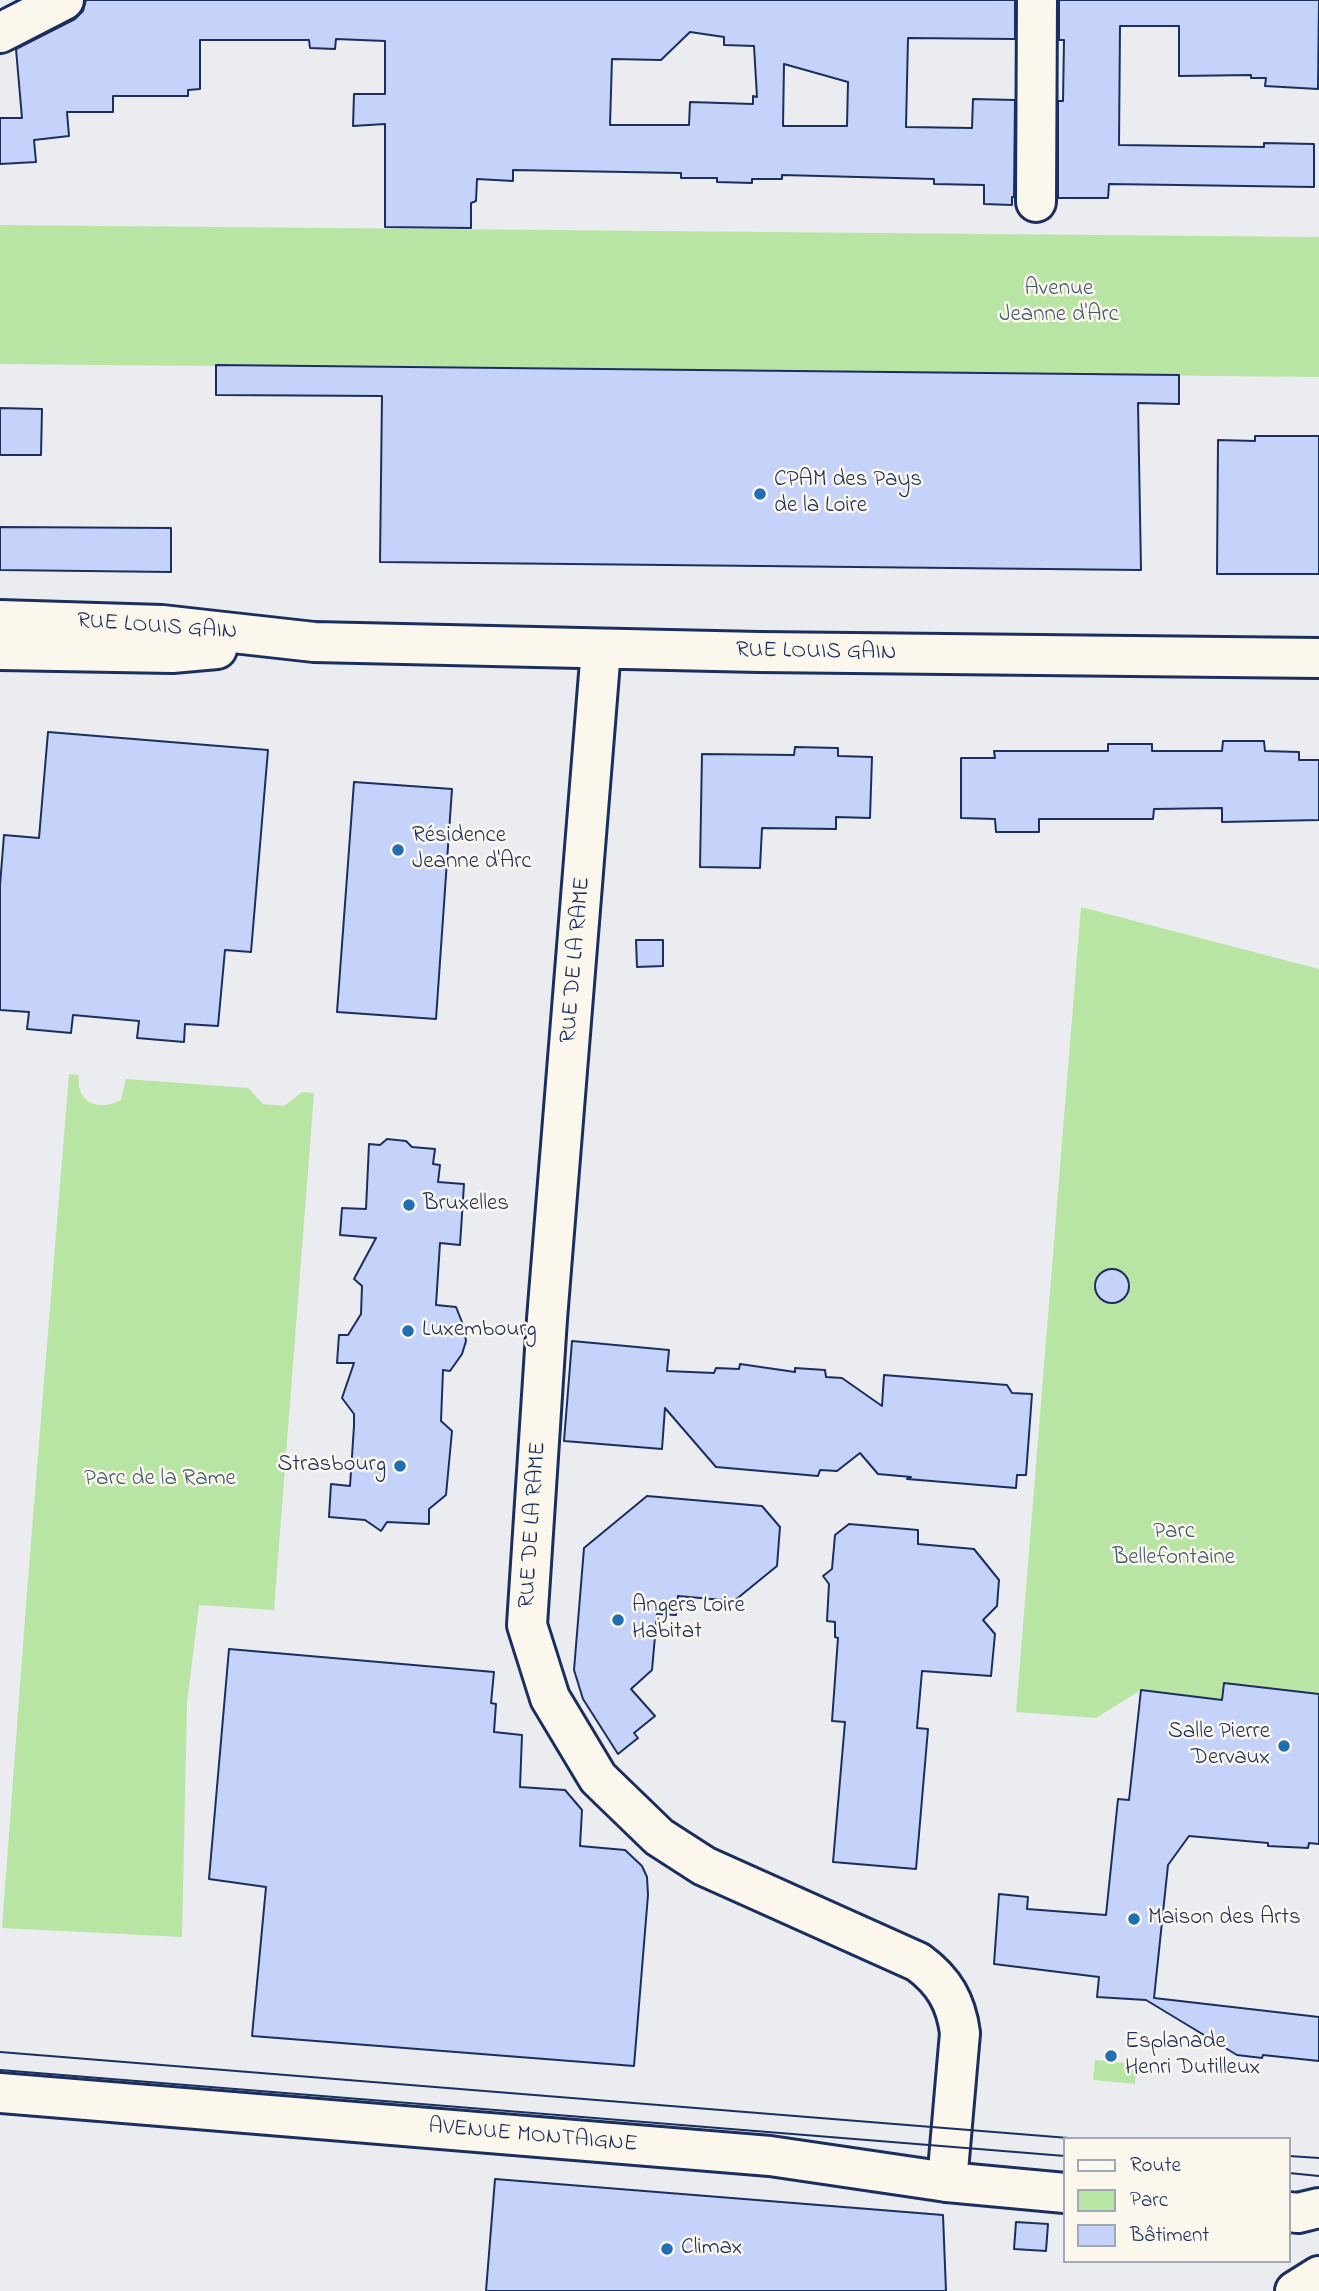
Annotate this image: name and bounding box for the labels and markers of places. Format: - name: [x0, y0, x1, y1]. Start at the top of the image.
- place label: CPAM des Pays de la Loire: [774, 467, 922, 521]
- marker: CPAM des Pays de la Loire: [752, 486, 768, 502]
- place label: Résidence Jeanne d'Arc: [412, 823, 532, 877]
- marker: Résidence Jeanne d'Arc: [390, 842, 406, 858]
- place label: Bruxelles: [423, 1191, 509, 1219]
- marker: Bruxelles: [401, 1197, 417, 1213]
- place label: Luxembourg: [422, 1317, 537, 1345]
- marker: Luxembourg: [400, 1323, 416, 1339]
- place label: Strasbourg: [278, 1452, 386, 1480]
- marker: Strasbourg: [392, 1458, 408, 1474]
- place label: Angers Loire Habitat: [632, 1593, 745, 1647]
- marker: Angers Loire Habitat: [610, 1612, 626, 1628]
- place label: Salle Pierre Dervaux: [1168, 1719, 1270, 1773]
- marker: Salle Pierre Dervaux: [1276, 1738, 1292, 1754]
- place label: Maison des Arts: [1148, 1905, 1301, 1933]
- marker: Maison des Arts: [1126, 1911, 1142, 1927]
- place label: Esplanade Henri Dutilleux: [1125, 2029, 1260, 2083]
- marker: Esplanade Henri Dutilleux: [1103, 2048, 1119, 2064]
- place label: Climax: [681, 2235, 742, 2263]
- marker: Climax: [659, 2241, 675, 2257]

